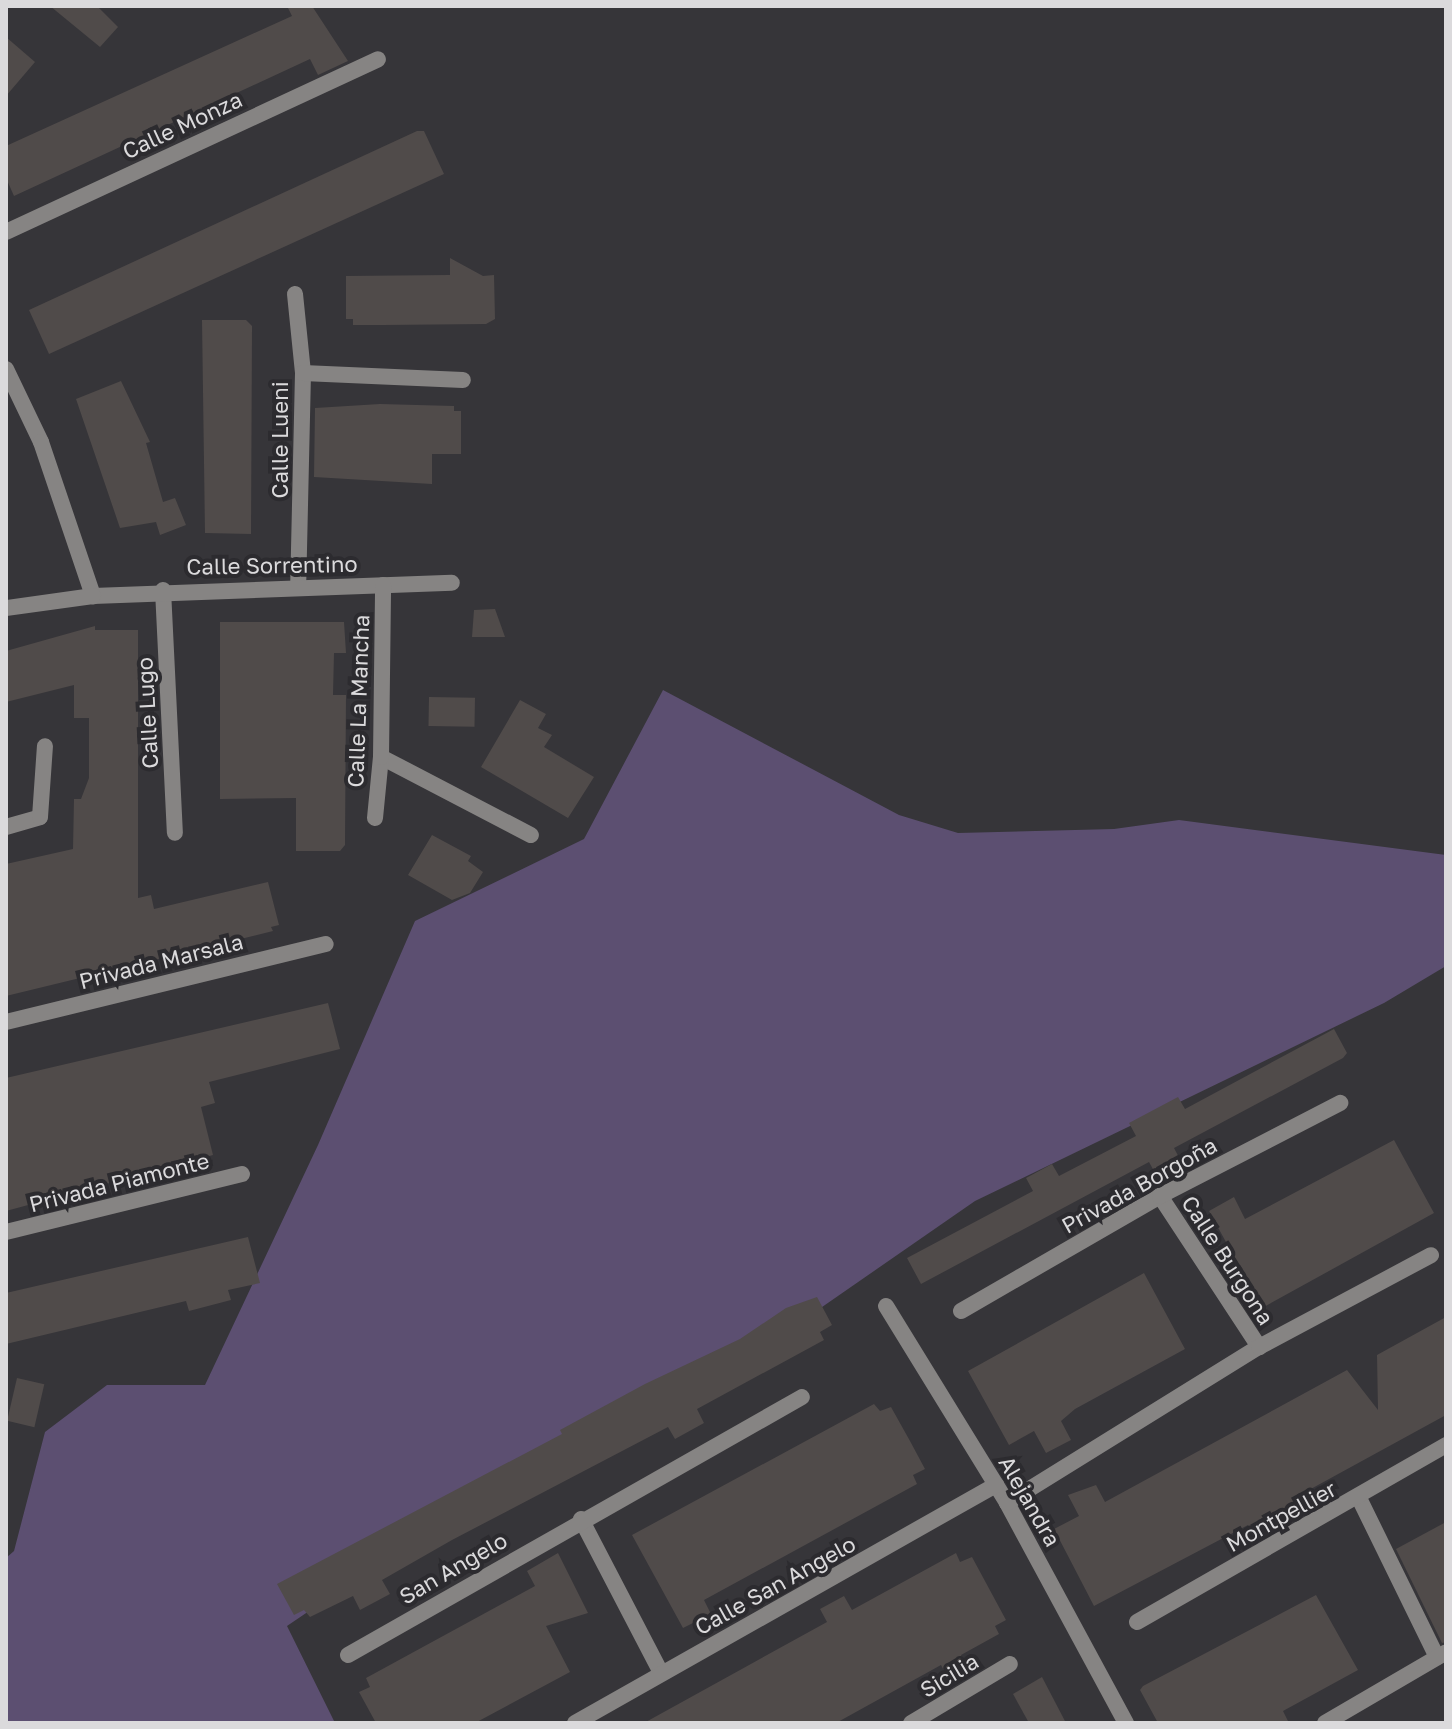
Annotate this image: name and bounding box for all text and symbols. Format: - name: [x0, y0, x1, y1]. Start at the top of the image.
- street label: Calle Monza: [118, 86, 246, 164]
- street label: Calle Lueni: [267, 381, 293, 499]
- street label: Calle Sorrentino: [186, 550, 358, 580]
- street label: Calle La Mancha: [342, 614, 374, 788]
- street label: Calle Lugo: [131, 657, 163, 769]
- street label: Privada Marsala: [76, 928, 246, 994]
- street label: Privada Borgoña: [1057, 1131, 1221, 1239]
- street label: Privada Piamonte: [26, 1147, 212, 1217]
- street label: Calle Burgona: [1176, 1190, 1280, 1330]
- street label: Alejandra: [994, 1451, 1066, 1551]
- street label: Montpellier: [1221, 1475, 1341, 1557]
- street label: San Angelo: [394, 1527, 512, 1609]
- street label: Calle San Angelo: [690, 1530, 860, 1640]
- street label: Sicilia: [915, 1647, 983, 1703]

